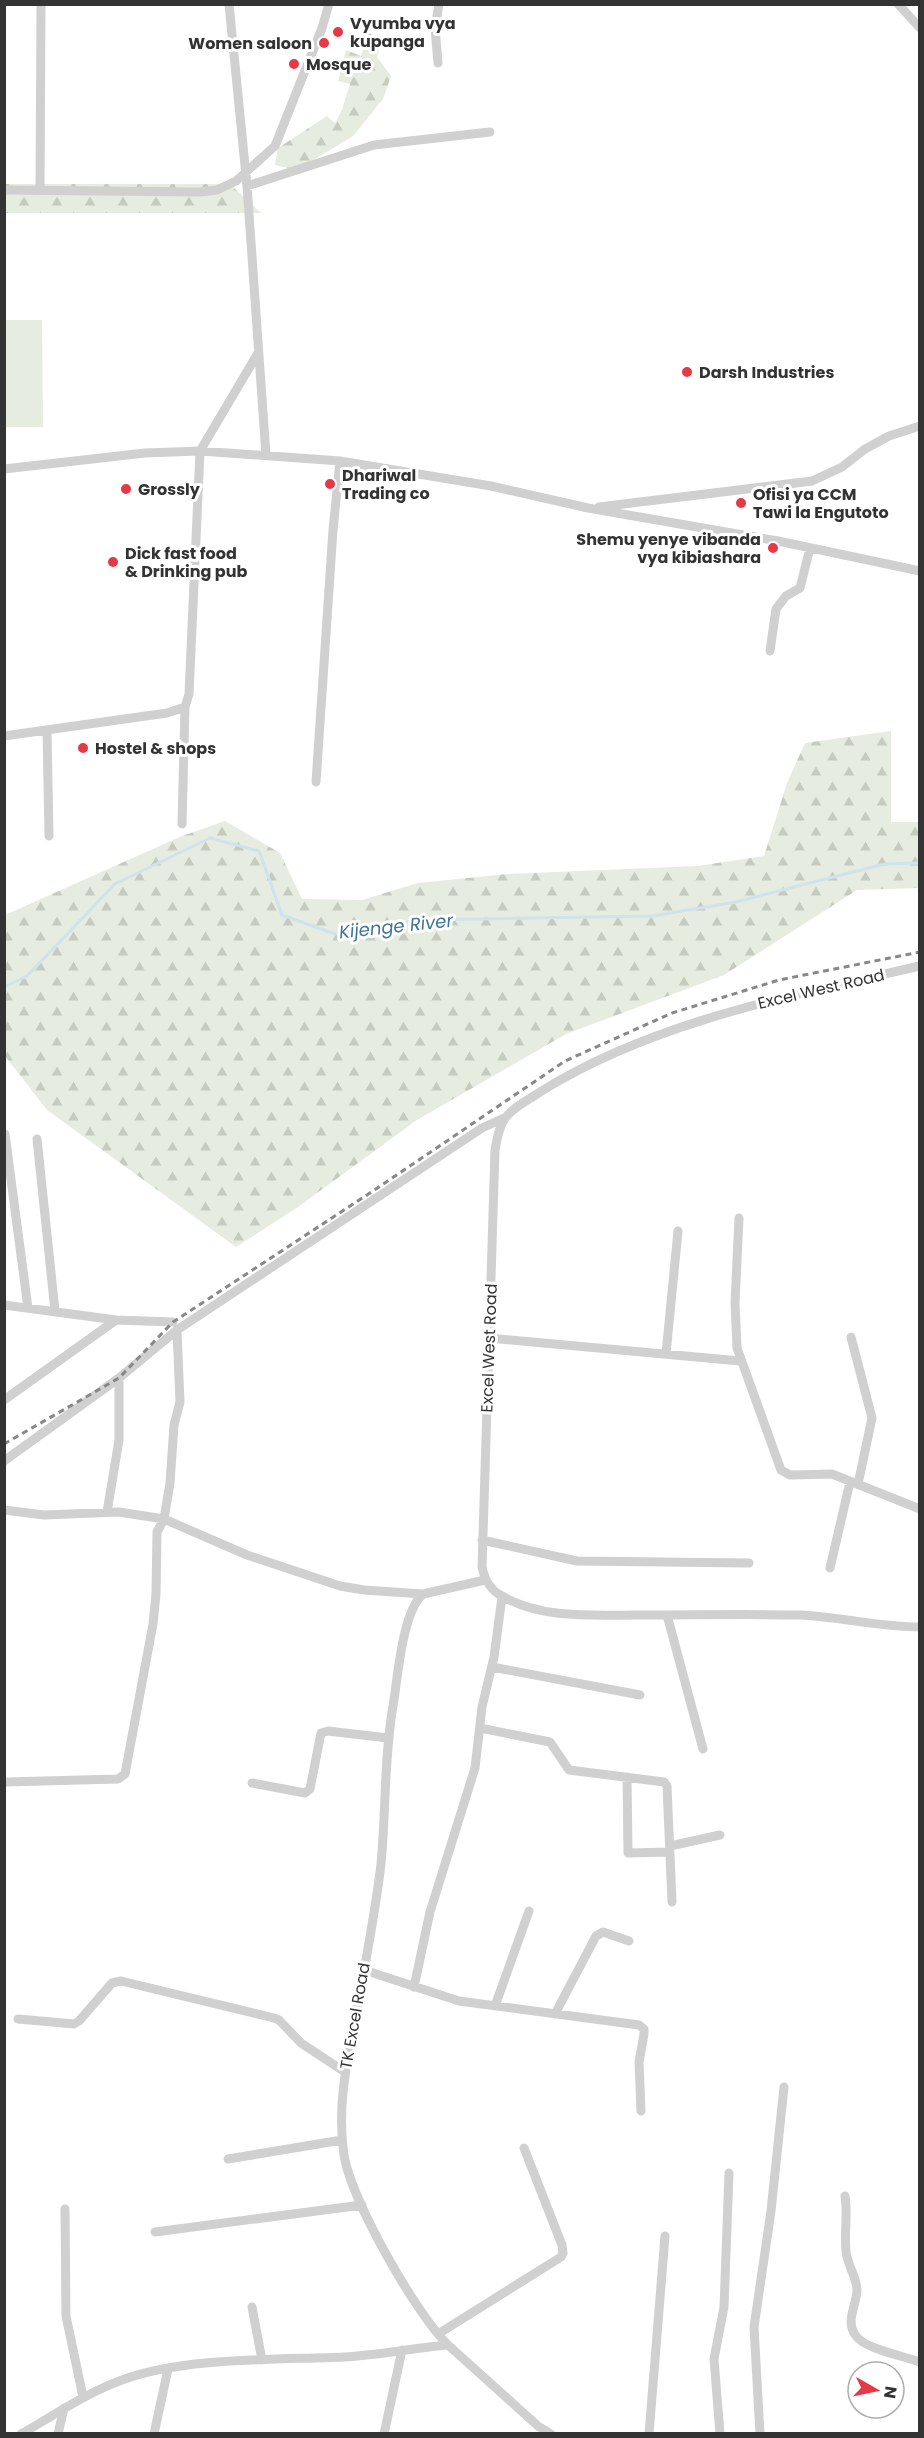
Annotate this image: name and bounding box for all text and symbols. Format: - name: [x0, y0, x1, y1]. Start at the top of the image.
- place label: Vyumba vya kupanga: [350, 12, 456, 53]
- marker: Vyumba vya kupanga: [331, 25, 345, 39]
- place label: Women saloon: [188, 32, 312, 55]
- marker: Women saloon: [317, 36, 331, 50]
- place label: Mosque: [306, 53, 371, 76]
- marker: Mosque: [287, 57, 301, 71]
- place label: Darsh Industries: [699, 361, 834, 384]
- marker: Darsh Industries: [680, 365, 694, 379]
- place label: Dhariwal Trading co: [342, 464, 430, 505]
- marker: Dhariwal Trading co: [323, 477, 337, 491]
- place label: Grossly: [138, 478, 201, 501]
- marker: Grossly: [119, 482, 133, 496]
- place label: Ofisi ya CCM Tawi la Engutoto: [753, 483, 889, 524]
- marker: Ofisi ya CCM Tawi la Engutoto: [734, 496, 748, 510]
- place label: Shemu yenye vibanda vya kibiashara: [576, 528, 761, 569]
- marker: Shemu yenye vibanda vya kibiashara: [766, 541, 780, 555]
- place label: Dick fast food & Drinking pub: [125, 542, 247, 583]
- marker: Dick fast food & Drinking pub: [106, 555, 120, 569]
- place label: Hostel & shops: [95, 737, 216, 760]
- marker: Hostel & shops: [76, 741, 90, 755]
- water label: Kijenge River: [338, 907, 455, 944]
- street label: Excel West Road: [755, 963, 887, 1015]
- street label: Excel West Road: [475, 1283, 503, 1413]
- street label: TK Excel Road: [334, 1961, 376, 2071]
- north arrow: [846, 2360, 906, 2420]
- text: N: [878, 2385, 903, 2400]

